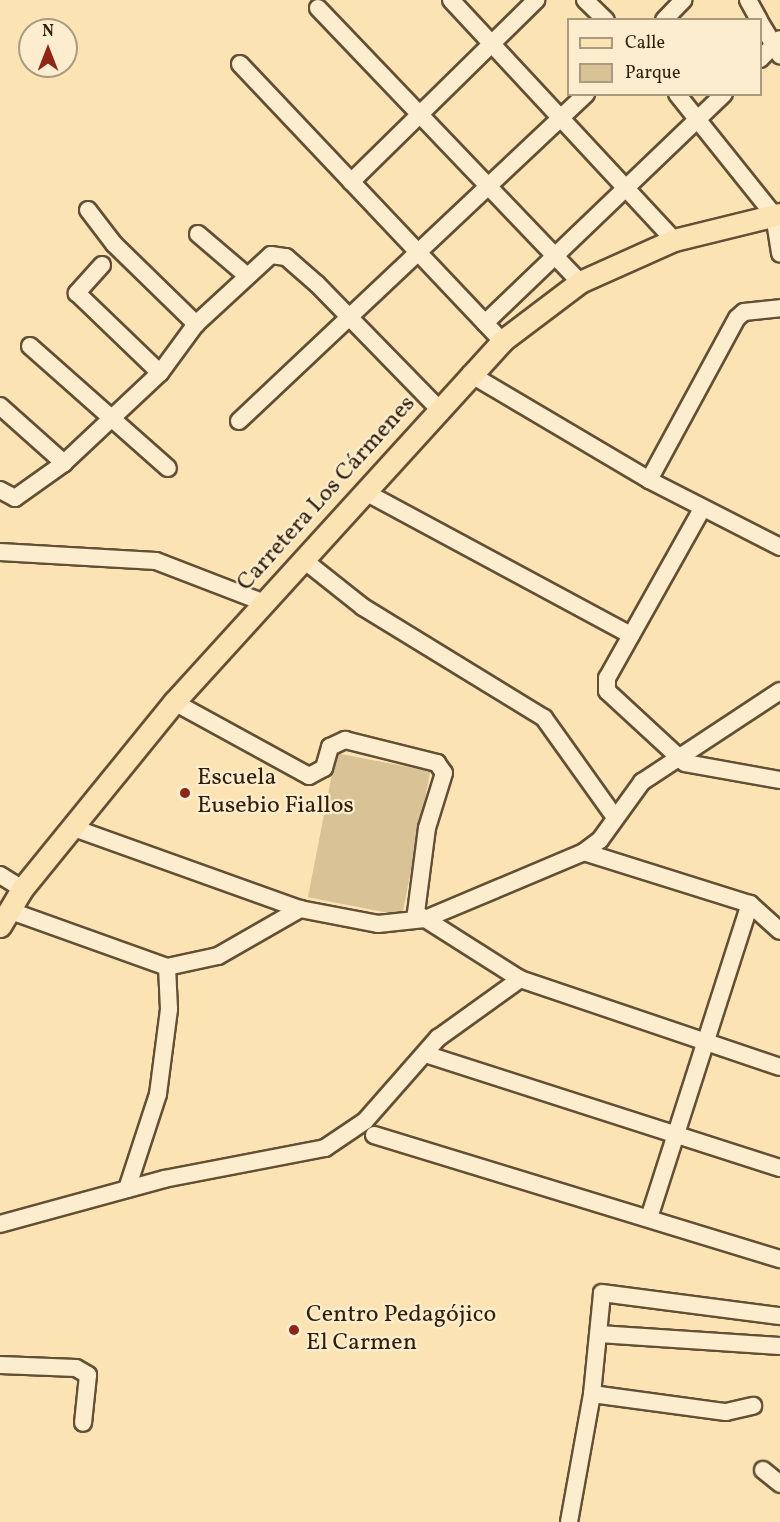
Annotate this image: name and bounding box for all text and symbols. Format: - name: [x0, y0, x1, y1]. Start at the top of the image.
- north arrow: [18, 18, 78, 78]
- legend: [567, 18, 762, 96]
- text: N: [42, 21, 54, 43]
- text: Calle: [625, 31, 665, 56]
- text: Parque: [625, 61, 680, 86]
- street label: Carretera Los Cármenes: [232, 390, 422, 598]
- place label: Escuela Eusebio Fiallos: [197, 765, 354, 821]
- marker: Escuela Eusebio Fiallos: [178, 786, 192, 800]
- place label: Centro Pedagójico El Carmen: [306, 1302, 496, 1358]
- marker: Centro Pedagójico El Carmen: [287, 1323, 301, 1337]

